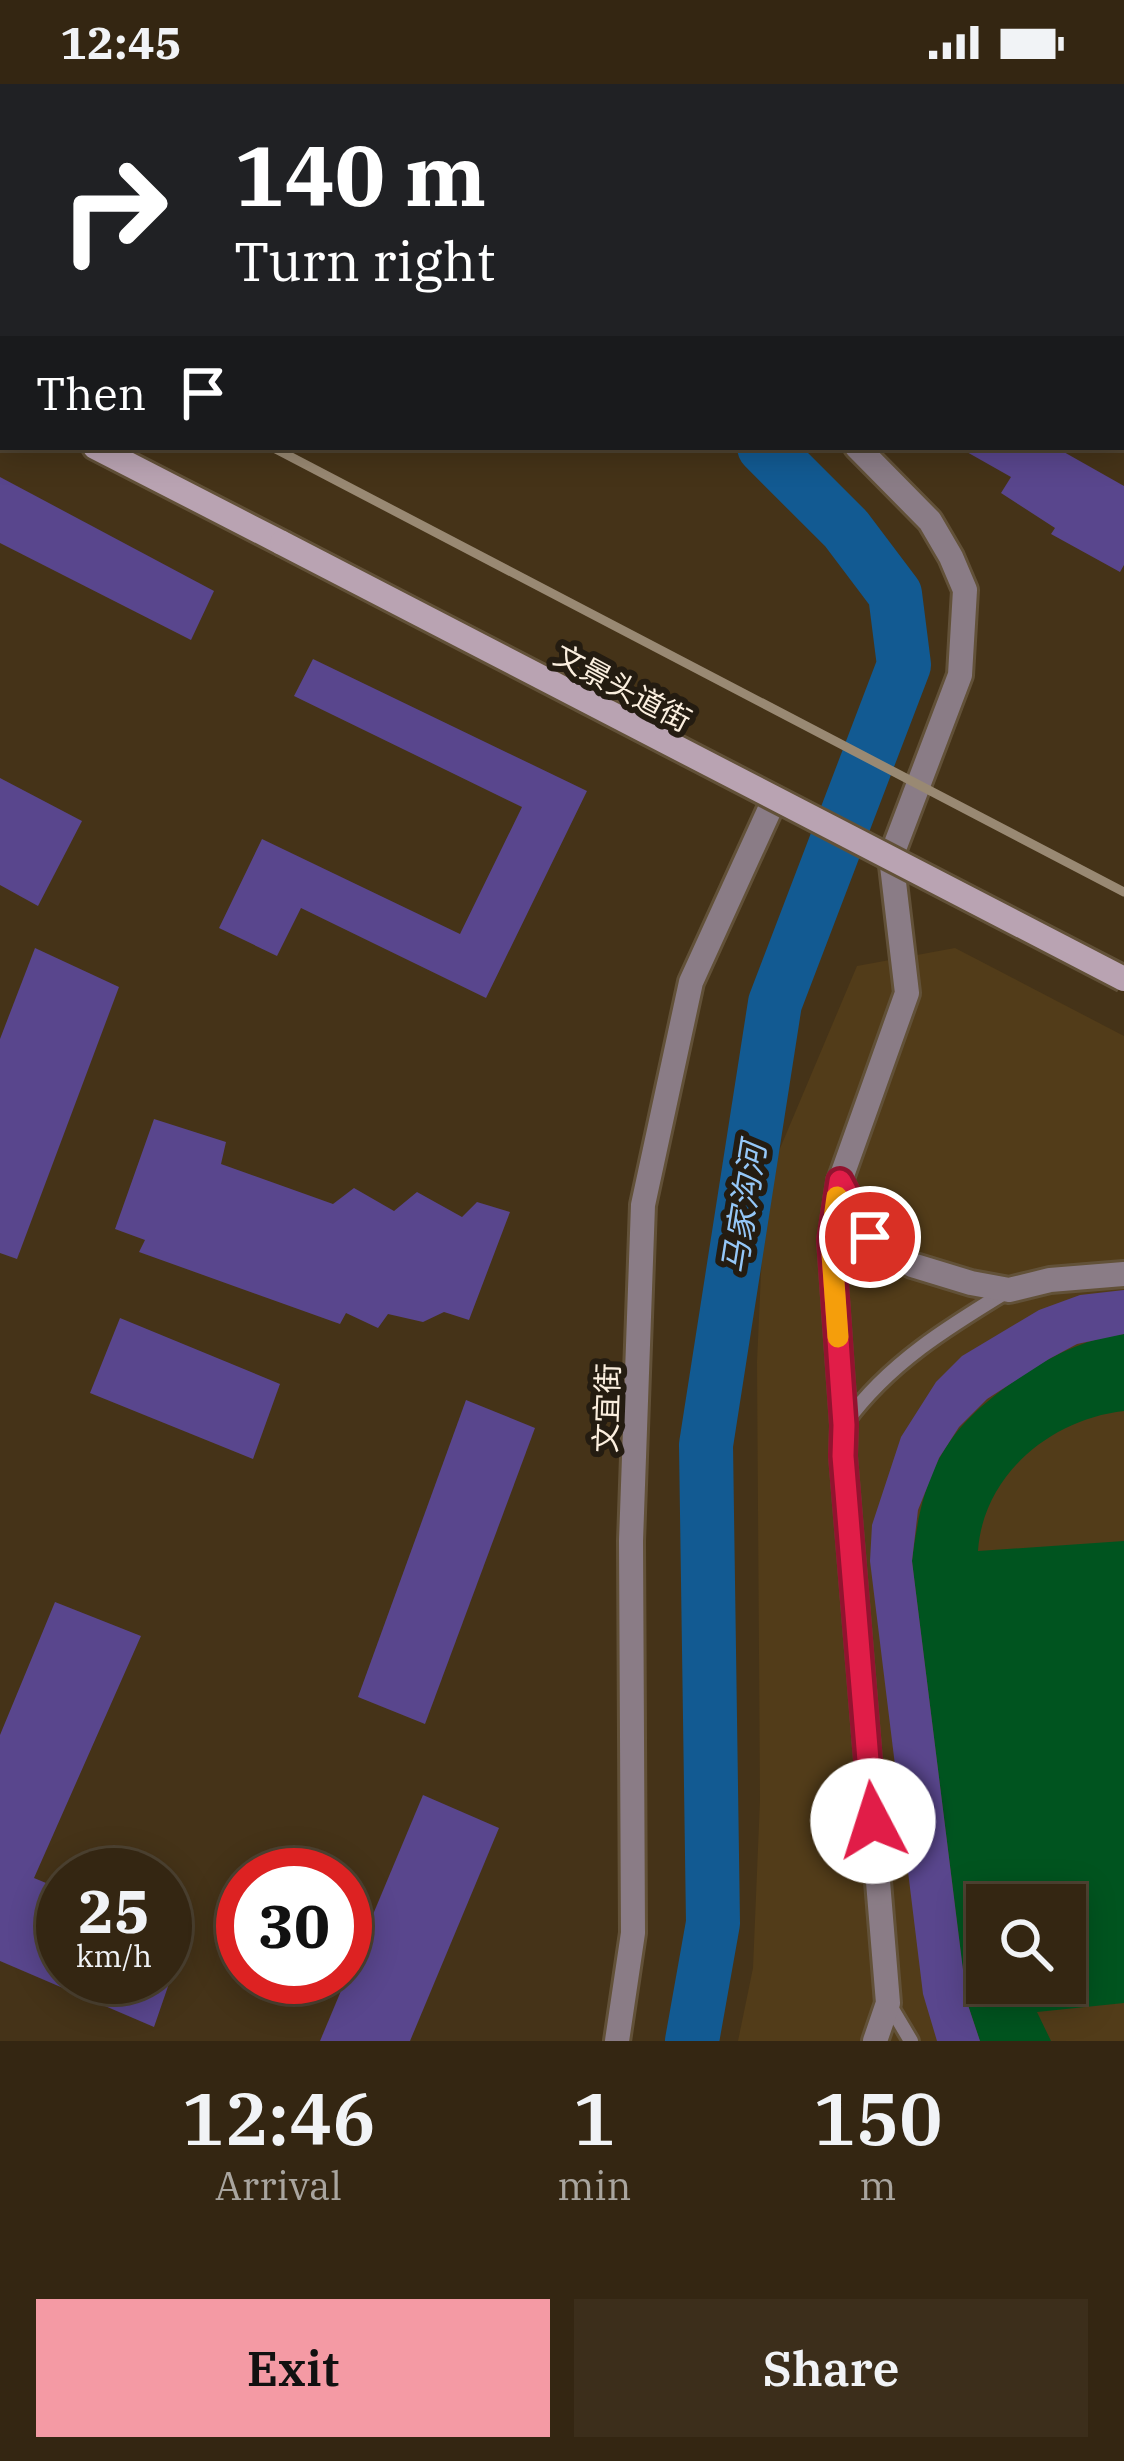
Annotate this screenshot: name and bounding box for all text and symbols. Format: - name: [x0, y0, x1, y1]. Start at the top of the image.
- text: 12:45: [60, 13, 182, 71]
- text: 140 m: [234, 120, 486, 229]
- icon: right: [36, 132, 192, 288]
- text: Turn right: [234, 226, 496, 296]
- icon: arrive: [170, 360, 236, 426]
- text: Then: [36, 364, 146, 422]
- street label: 文景头道街: [548, 635, 698, 739]
- water label: 马家沟河: [711, 1134, 775, 1277]
- pin: [819, 1186, 921, 1288]
- icon: arrive: [837, 1204, 903, 1270]
- street label: 文宜街: [585, 1362, 627, 1454]
- position arrow: [810, 1758, 936, 1884]
- speed limit sign: 30: [216, 1848, 372, 2004]
- text: 25: [78, 1871, 150, 1950]
- map controls: [966, 1884, 1086, 2004]
- button: search: [966, 1884, 1086, 2004]
- text: km/h: [76, 1936, 152, 1975]
- text: 12:46: [181, 2071, 376, 2165]
- text: 1: [573, 2071, 616, 2165]
- text: 150: [813, 2071, 943, 2165]
- text: Arrival: [215, 2160, 342, 2211]
- text: min: [557, 2160, 632, 2211]
- text: m: [859, 2160, 896, 2211]
- button: Exit: [36, 2299, 550, 2437]
- button: Share: [574, 2299, 1088, 2437]

